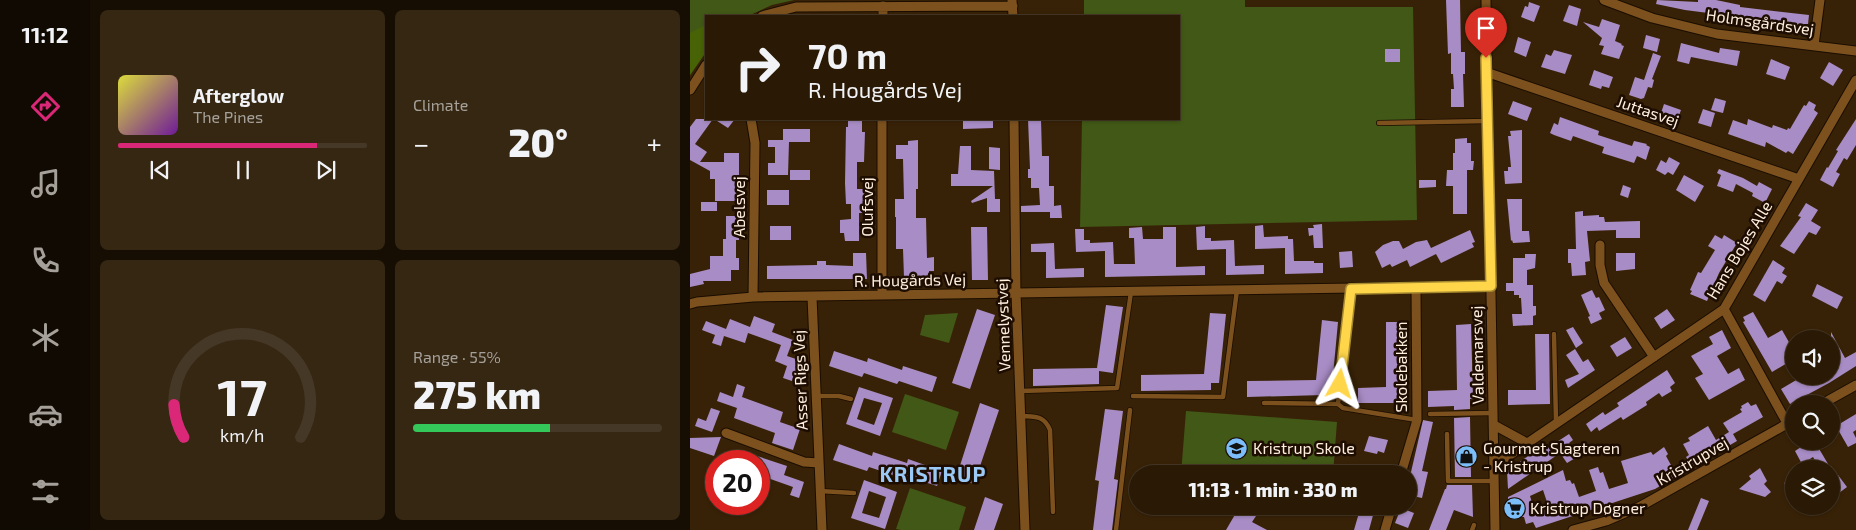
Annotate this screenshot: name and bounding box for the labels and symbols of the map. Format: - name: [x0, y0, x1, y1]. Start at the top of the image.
- street label: Holmsgårdsvej: [1705, 5, 1815, 39]
- pin: [1465, 7, 1507, 58]
- street label: Juttasvej: [1614, 91, 1682, 131]
- street label: Abelsvej: [729, 176, 749, 238]
- street label: Olufsvej: [857, 177, 877, 237]
- street label: Hans Bojes Alle: [1702, 197, 1776, 303]
- street label: R. Hougårds Vej: [854, 269, 966, 291]
- street label: Vennelystvej: [991, 278, 1015, 372]
- street label: Valdemarsvej: [1466, 305, 1488, 405]
- street label: Skolebakken: [1391, 321, 1410, 413]
- street label: Asser Rigs Vej: [788, 330, 812, 430]
- position arrow: [1313, 357, 1365, 409]
- street label: Kristrupvej: [1652, 432, 1732, 490]
- school or university icon: Kristrup Skole: [1225, 436, 1249, 460]
- place label: Kristrup Skole: [1253, 438, 1355, 457]
- place label: Gourmet Slagteren - Kristrup: [1483, 438, 1620, 475]
- shop icon: Gourmet Slagteren - Kristrup: [1455, 445, 1479, 469]
- speed limit sign: 20: [705, 450, 770, 515]
- district label: KRISTRUP: [880, 461, 986, 486]
- supermarket icon: Kristrup Døgner: [1502, 496, 1526, 520]
- place label: Kristrup Døgner: [1530, 498, 1646, 517]

